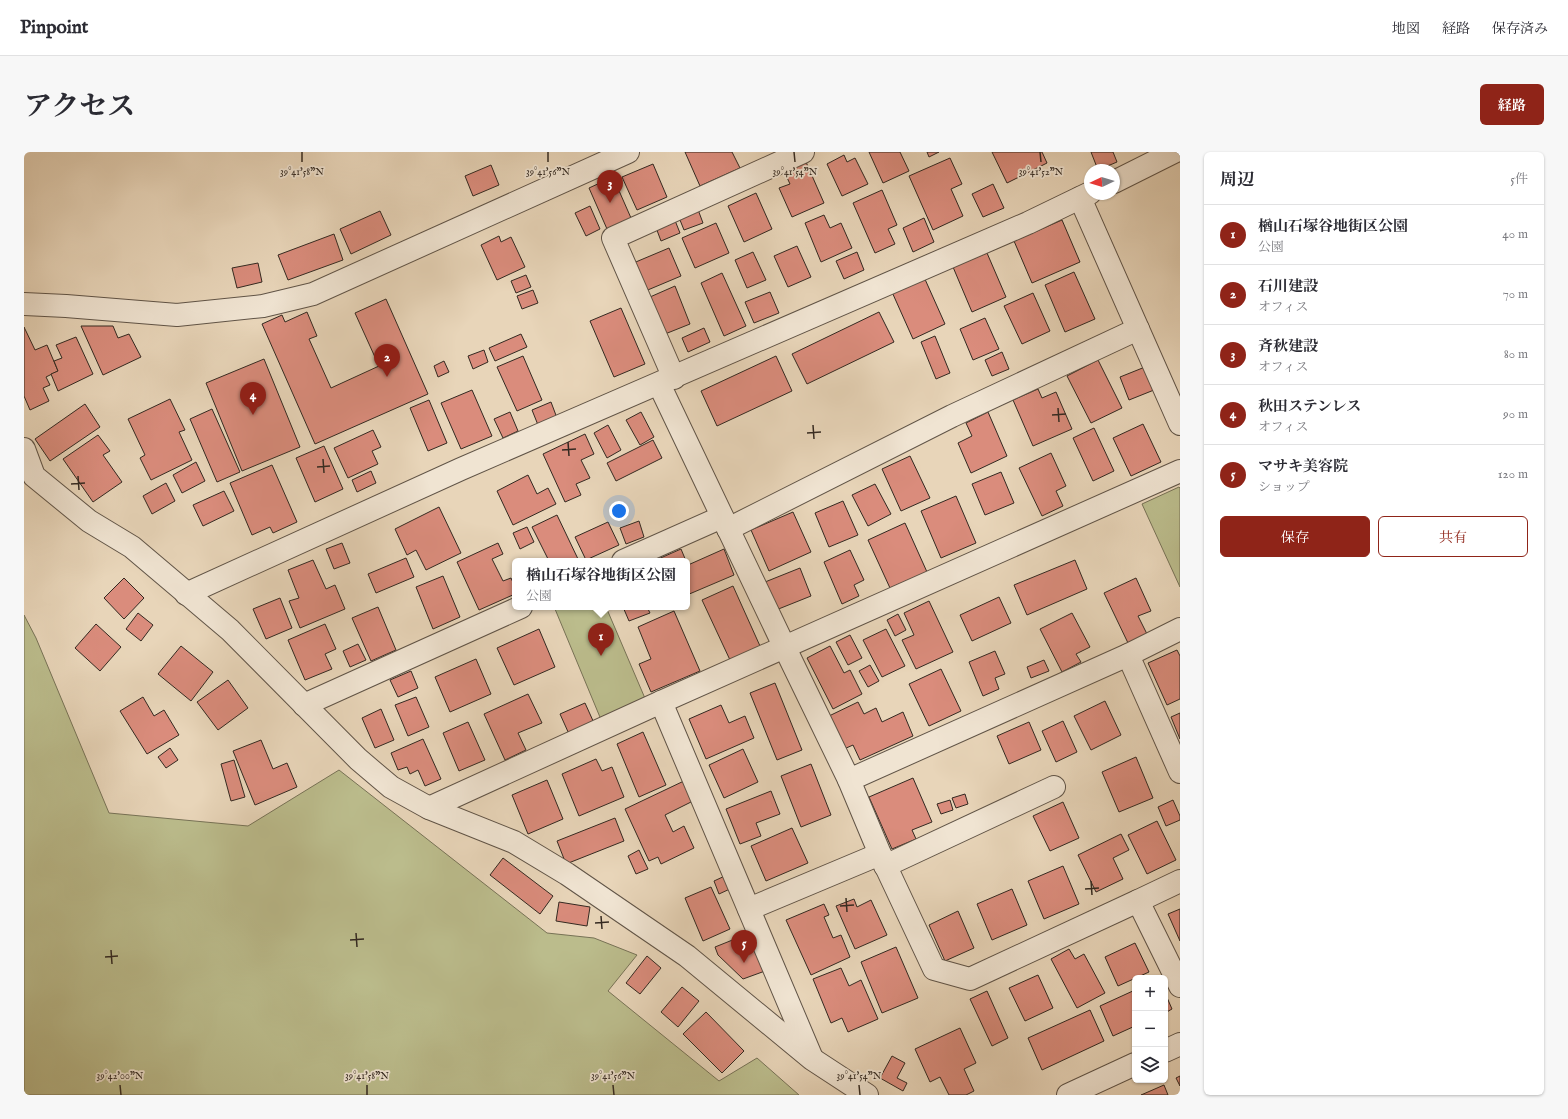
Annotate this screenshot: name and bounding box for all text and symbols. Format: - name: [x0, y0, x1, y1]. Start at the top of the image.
- text: Pinpoint: [20, 16, 88, 40]
- text: 地図: [1392, 20, 1420, 38]
- text: 経路: [1442, 20, 1470, 38]
- text: 保存済み: [1492, 20, 1548, 38]
- button: 経路: [1480, 84, 1544, 125]
- text: アクセス: [24, 90, 135, 125]
- north arrow: [1084, 164, 1120, 200]
- text: 39°41'58"N: [280, 166, 324, 179]
- text: 39°41'56"N: [526, 166, 570, 179]
- text: 39°41'54"N: [773, 166, 818, 179]
- text: 39°41'52"N: [1019, 166, 1064, 179]
- pin: 3: [597, 170, 623, 203]
- text: 周辺: [1220, 170, 1254, 191]
- text: 5件: [1510, 171, 1528, 188]
- text: 楢山石塚谷地街区公園: [1258, 217, 1408, 236]
- text: 1: [1231, 226, 1235, 243]
- text: 40 m: [1502, 226, 1528, 243]
- text: 公園: [1258, 239, 1284, 256]
- text: 石川建設: [1258, 277, 1318, 296]
- text: 2: [1230, 286, 1236, 303]
- text: 70 m: [1503, 286, 1528, 303]
- text: オフィス: [1258, 299, 1309, 316]
- text: 斉秋建設: [1258, 337, 1318, 356]
- pin: 2: [374, 344, 400, 377]
- text: 3: [1231, 346, 1235, 363]
- text: 80 m: [1504, 346, 1528, 363]
- text: オフィス: [1258, 359, 1309, 376]
- pin: 4: [240, 382, 266, 415]
- text: 秋田ステンレス: [1258, 397, 1361, 416]
- text: 4: [1230, 406, 1236, 423]
- text: 90 m: [1503, 406, 1528, 423]
- text: オフィス: [1258, 419, 1309, 436]
- text: マサキ美容院: [1258, 457, 1348, 476]
- text: 5: [1231, 466, 1235, 483]
- text: 120 m: [1498, 466, 1528, 483]
- text: ショップ: [1258, 479, 1310, 496]
- your location: [609, 501, 629, 521]
- button: 保存: [1220, 516, 1370, 557]
- button: 共有: [1378, 516, 1528, 557]
- popup: [512, 558, 690, 610]
- text: 楢山石塚谷地街区公園: [526, 566, 676, 585]
- text: 公園: [526, 588, 552, 605]
- pin: 1: [588, 623, 614, 656]
- pin: 5: [731, 930, 757, 963]
- map controls: [1132, 975, 1168, 1083]
- button: +: [1132, 975, 1168, 1011]
- button: −: [1132, 1011, 1168, 1047]
- button: layers: [1132, 1047, 1168, 1083]
- text: 39°42'00"N: [96, 1070, 144, 1083]
- text: 39°41'58"N: [345, 1070, 389, 1083]
- text: 39°41'56"N: [591, 1070, 635, 1083]
- text: 39°41'54"N: [837, 1070, 882, 1083]

